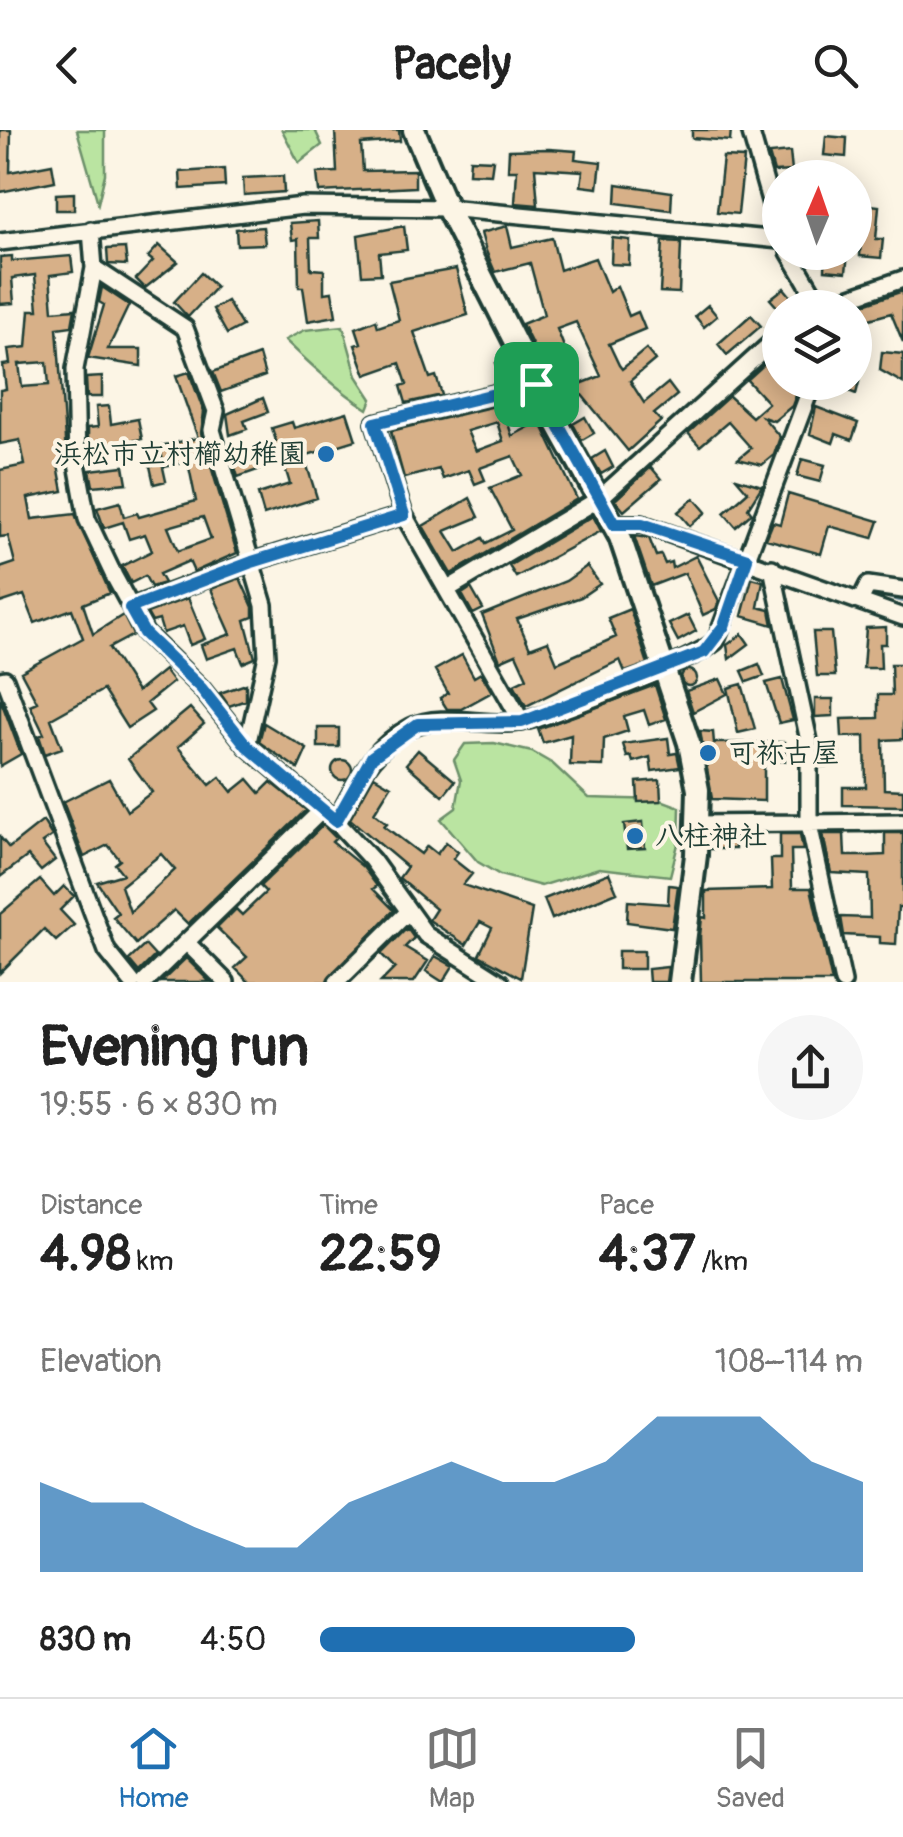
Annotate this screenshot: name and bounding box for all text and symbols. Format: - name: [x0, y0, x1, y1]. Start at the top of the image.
- text: Pacely: [392, 37, 511, 93]
- icon: back: [40, 38, 95, 93]
- icon: search: [808, 38, 863, 93]
- north arrow: [762, 160, 872, 270]
- map controls: [762, 160, 872, 400]
- button: layers: [762, 290, 872, 400]
- pin: [494, 342, 579, 427]
- icon: arrive: [509, 357, 564, 412]
- place label: 浜松市立村櫛幼稚園: [54, 437, 306, 472]
- marker: 浜松市立村櫛幼稚園: [315, 443, 337, 465]
- place label: 可祢古屋: [728, 736, 840, 771]
- marker: 可祢古屋: [697, 742, 719, 764]
- place label: 八柱神社: [655, 819, 767, 854]
- marker: 八柱神社: [624, 825, 646, 847]
- text: Evening run: [40, 1013, 309, 1082]
- button: share: [758, 1015, 863, 1120]
- text: 19:55 · 6 × 830 m: [40, 1085, 278, 1125]
- text: Distance: [40, 1188, 142, 1223]
- text: Time: [319, 1188, 378, 1223]
- text: Pace: [599, 1188, 654, 1223]
- text: 4.98: [40, 1223, 131, 1286]
- text: 22:59: [319, 1223, 441, 1286]
- text: 4:37: [599, 1223, 695, 1286]
- text: km: [131, 1244, 174, 1279]
- text: /km: [695, 1244, 748, 1279]
- text: Elevation: [40, 1342, 162, 1382]
- text: 108–114 m: [715, 1342, 863, 1382]
- text: 830 m: [40, 1620, 131, 1660]
- text: 4:50: [200, 1620, 266, 1660]
- tab: Home: [118, 1721, 189, 1816]
- tab: Map: [425, 1721, 480, 1816]
- tab: Saved: [716, 1721, 785, 1816]

